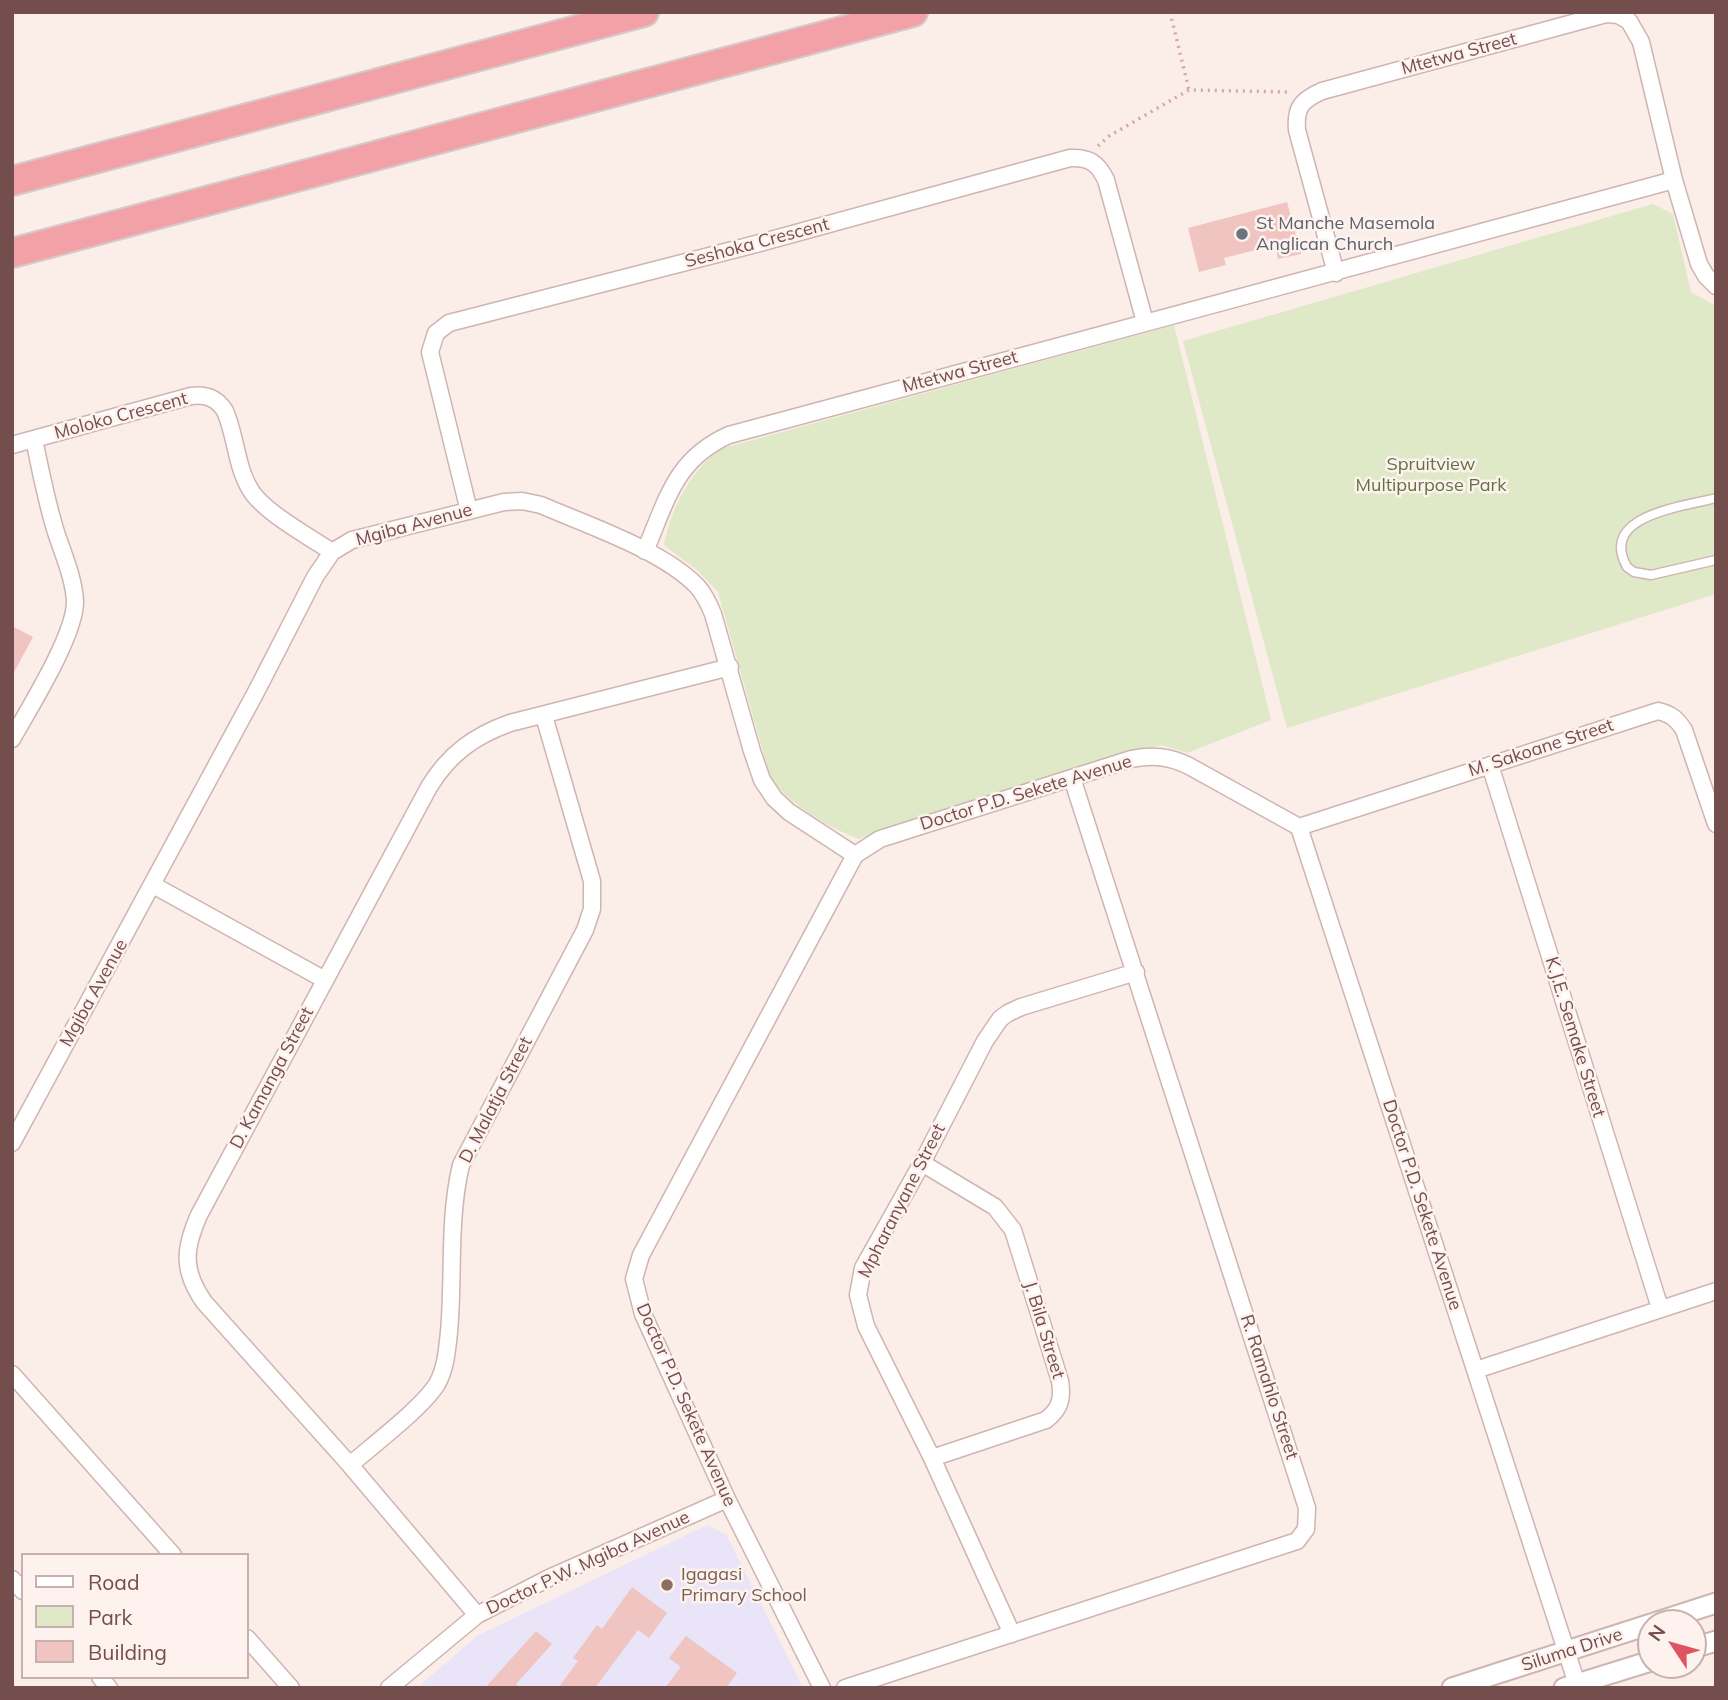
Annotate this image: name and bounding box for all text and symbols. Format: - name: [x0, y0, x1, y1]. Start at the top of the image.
- street label: Mtetwa Street: [1399, 28, 1519, 80]
- street label: Seshoka Crescent: [683, 213, 831, 273]
- place label: St Manche Masemola Anglican Church: [1256, 213, 1435, 256]
- marker: St Manche Masemola Anglican Church: [1234, 226, 1250, 242]
- street label: Mtetwa Street: [900, 346, 1020, 398]
- street label: Moloko Crescent: [52, 388, 190, 444]
- park label: Spruitview Multipurpose Park: [1356, 454, 1506, 496]
- street label: Mgiba Avenue: [353, 499, 475, 551]
- street label: M. Sakoane Street: [1466, 714, 1616, 782]
- street label: Doctor P.D. Sekete Avenue: [918, 750, 1134, 836]
- street label: Mgiba Avenue: [56, 935, 132, 1051]
- street label: K.J.E. Semake Street: [1540, 954, 1610, 1120]
- street label: D. Kamanga Street: [226, 1004, 318, 1152]
- street label: D. Malatja Street: [455, 1033, 537, 1167]
- street label: Doctor P.D. Sekete Avenue: [1378, 1097, 1466, 1313]
- street label: Mpharanyane Street: [854, 1120, 950, 1282]
- street label: J. Bila Street: [1019, 1279, 1069, 1381]
- street label: Doctor P.D. Sekete Avenue: [631, 1300, 741, 1510]
- street label: R. Ramahlo Street: [1235, 1312, 1303, 1462]
- street label: Doctor P.W. Mgiba Avenue: [483, 1506, 693, 1620]
- legend: [21, 1553, 248, 1679]
- place label: Igagasi Primary School: [681, 1564, 807, 1606]
- text: Road: [88, 1569, 139, 1595]
- marker: Igagasi Primary School: [659, 1577, 675, 1593]
- text: Park: [88, 1604, 132, 1630]
- north arrow: [1637, 1609, 1707, 1679]
- text: N: [1643, 1620, 1671, 1646]
- street label: Siluma Drive: [1519, 1624, 1625, 1676]
- text: Building: [88, 1639, 167, 1665]

